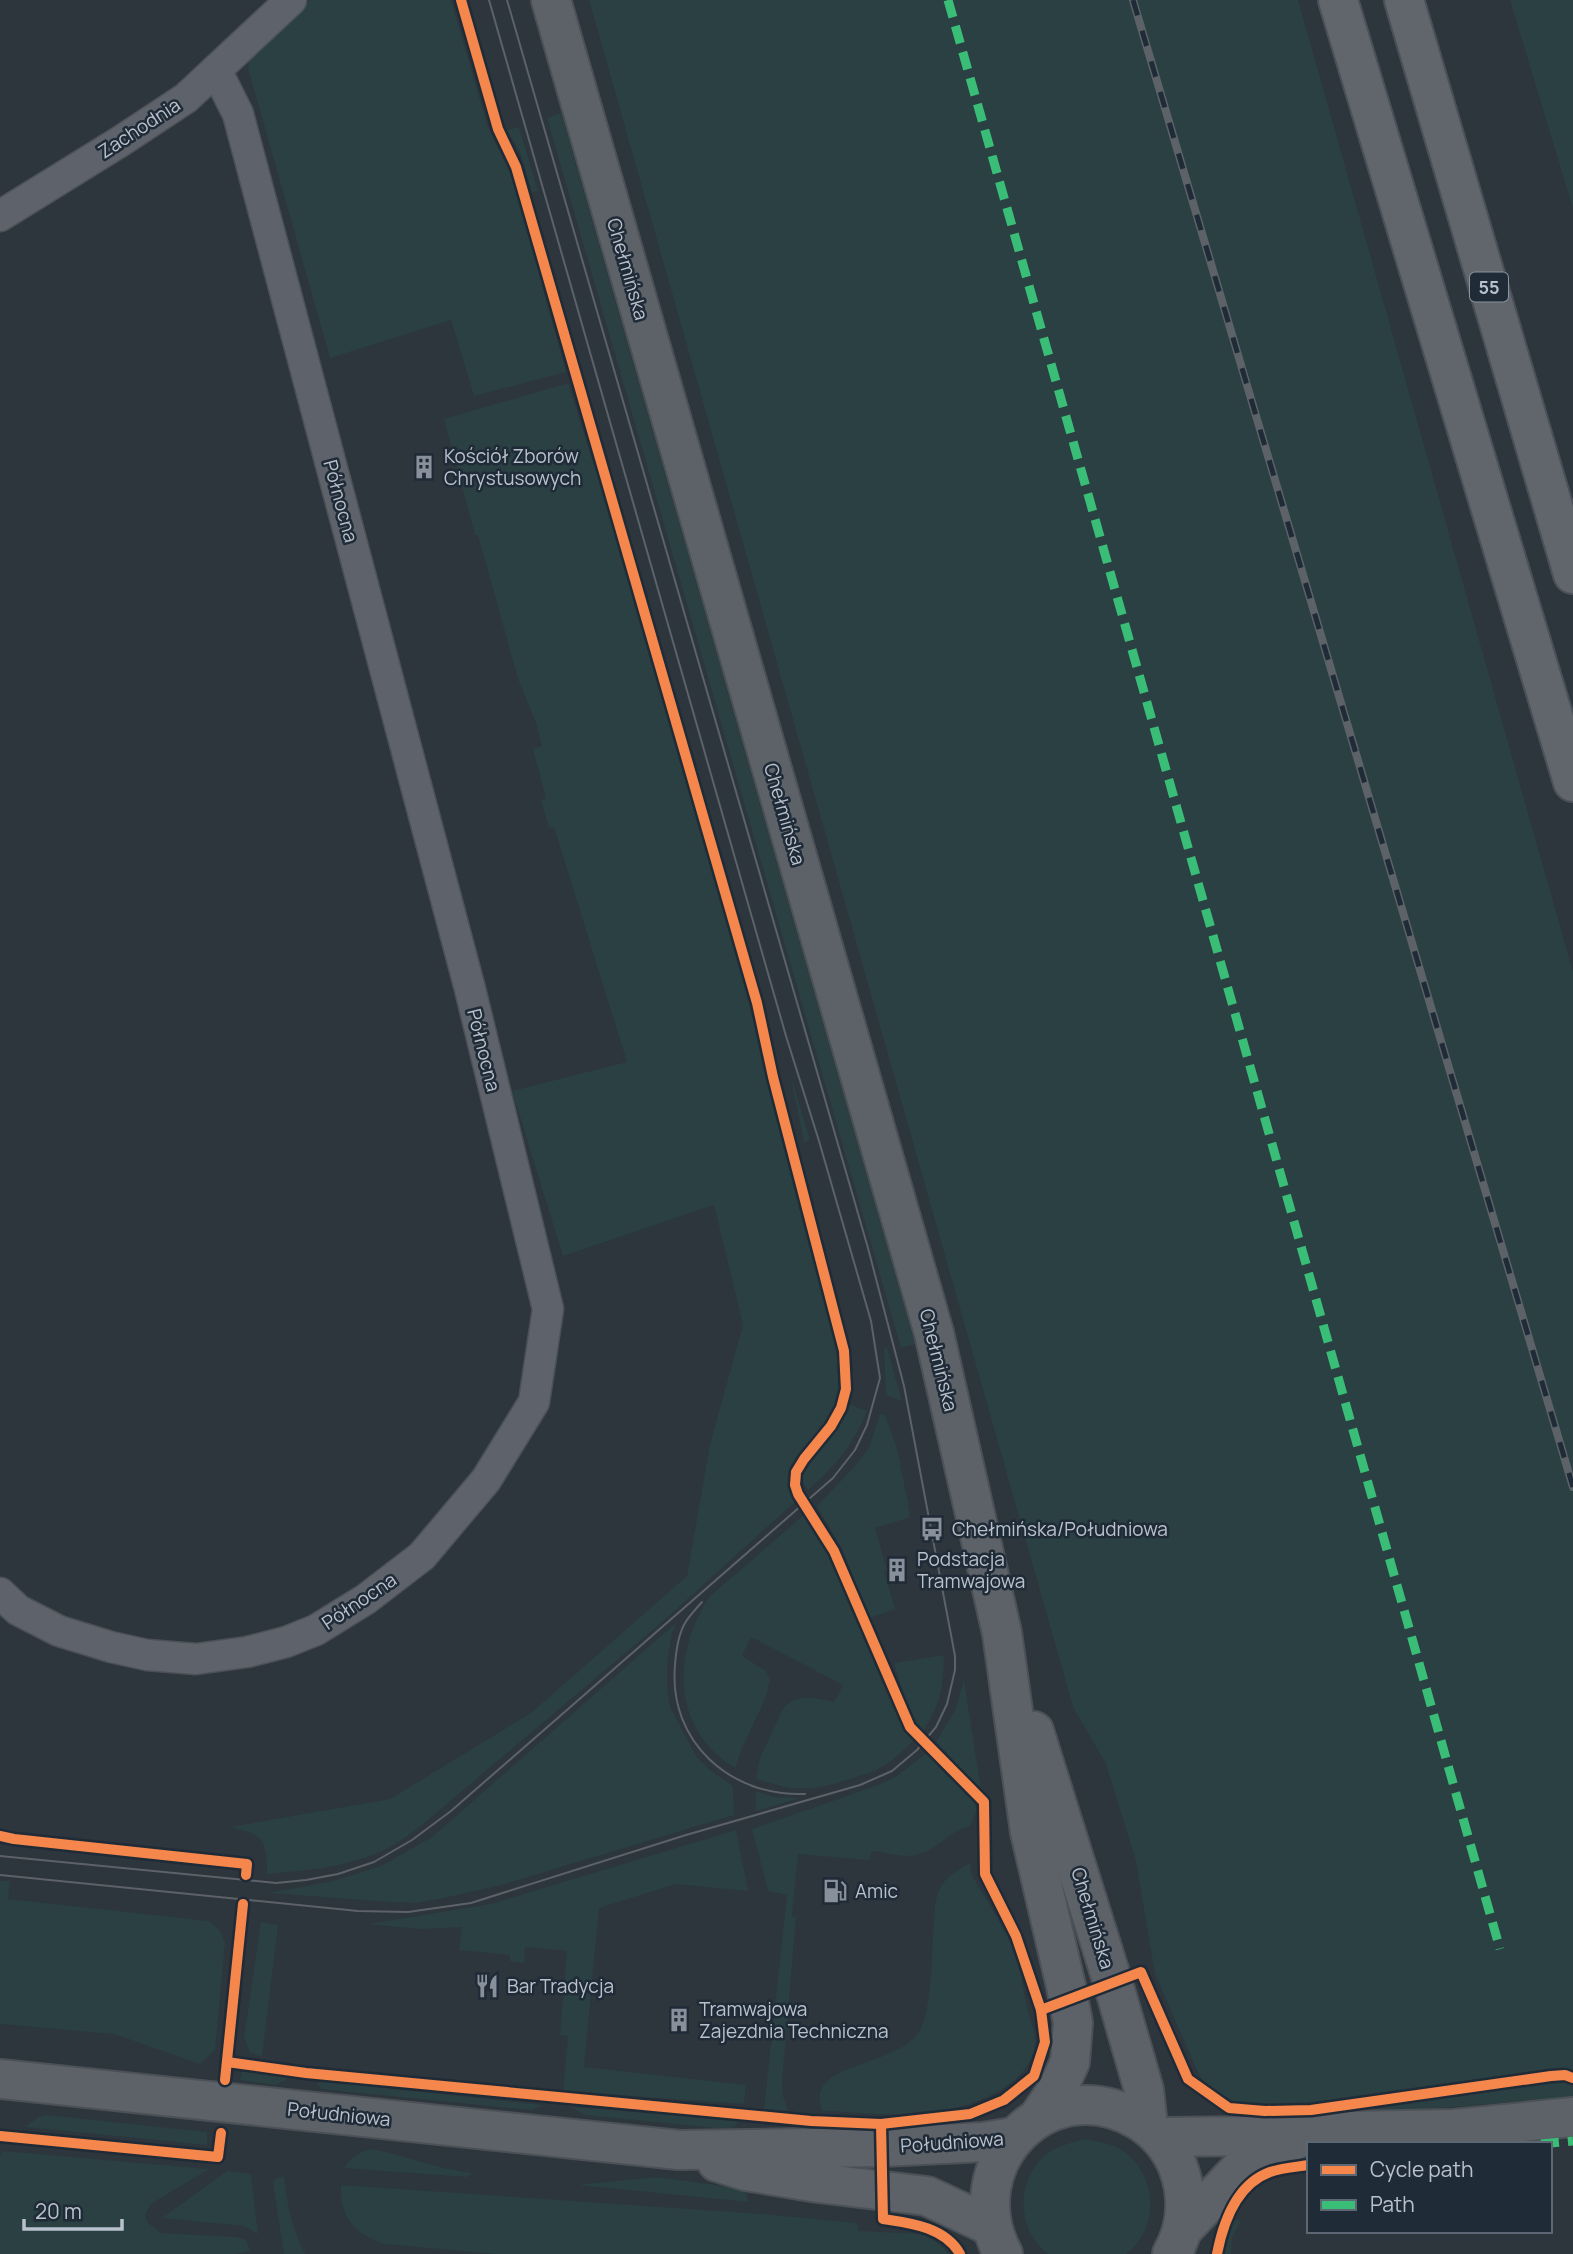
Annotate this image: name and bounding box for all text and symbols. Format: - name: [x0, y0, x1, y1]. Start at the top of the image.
- street label: Zachodnia: [93, 92, 185, 164]
- street label: Chełmińska: [601, 215, 655, 323]
- road number: 55: [1470, 272, 1508, 302]
- place label: Kościół Zborów Chrystusowych: [444, 443, 581, 491]
- building icon: Kościół Zborów Chrystusowych: [410, 453, 438, 481]
- street label: Północna: [317, 457, 365, 545]
- street label: Chełmińska: [758, 760, 812, 868]
- street label: Północna: [461, 1006, 507, 1094]
- street label: Chełmińska: [914, 1306, 964, 1414]
- bus stop icon: Chełmińska/Południowa: [918, 1515, 946, 1543]
- place label: Chełmińska/Południowa: [952, 1516, 1168, 1542]
- place label: Podstacja Tramwajowa: [917, 1546, 1025, 1594]
- building icon: Podstacja Tramwajowa: [883, 1556, 911, 1584]
- street label: Północna: [317, 1567, 401, 1635]
- street label: Chełmińska: [1065, 1864, 1121, 1972]
- fuel station icon: Amic: [821, 1877, 849, 1905]
- place label: Amic: [855, 1878, 898, 1904]
- restaurant icon: Bar Tradycja: [473, 1972, 501, 2000]
- place label: Bar Tradycja: [507, 1973, 614, 1999]
- place label: Tramwajowa Zajezdnia Techniczna: [699, 1996, 889, 2044]
- building icon: Tramwajowa Zajezdnia Techniczna: [665, 2006, 693, 2034]
- street label: Południowa: [286, 2096, 392, 2132]
- street label: Południowa: [899, 2125, 1005, 2159]
- legend: [1307, 2142, 1552, 2233]
- text: Cycle path: [1370, 2155, 1473, 2183]
- scale bar: [24, 2188, 122, 2232]
- text: Path: [1370, 2190, 1415, 2218]
- text: 20 m: [35, 2197, 82, 2225]

